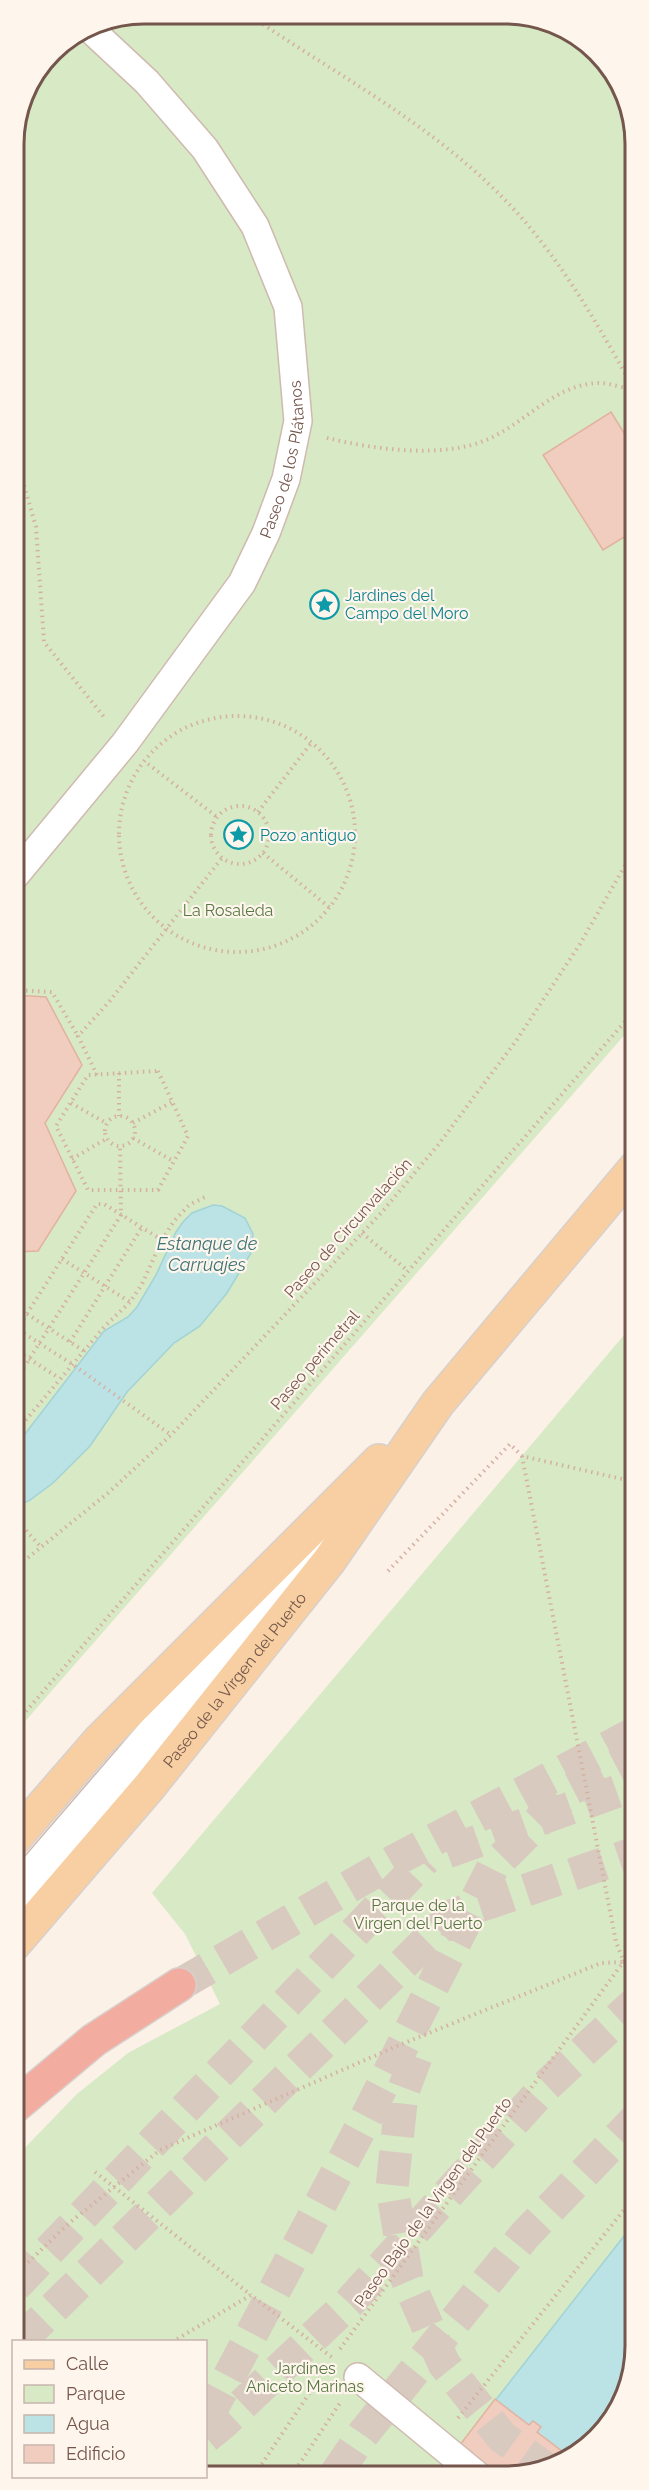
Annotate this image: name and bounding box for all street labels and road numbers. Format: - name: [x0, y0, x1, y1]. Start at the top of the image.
- street label: Paseo de los Plátanos: [255, 379, 307, 541]
- street label: Paseo de Circunvalación: [280, 1154, 416, 1302]
- street label: Paseo perimetral: [267, 1306, 364, 1414]
- street label: Paseo de la Virgen del Puerto: [159, 1588, 310, 1771]
- street label: Paseo Bajo de la Virgen del Puerto: [350, 2093, 516, 2311]

